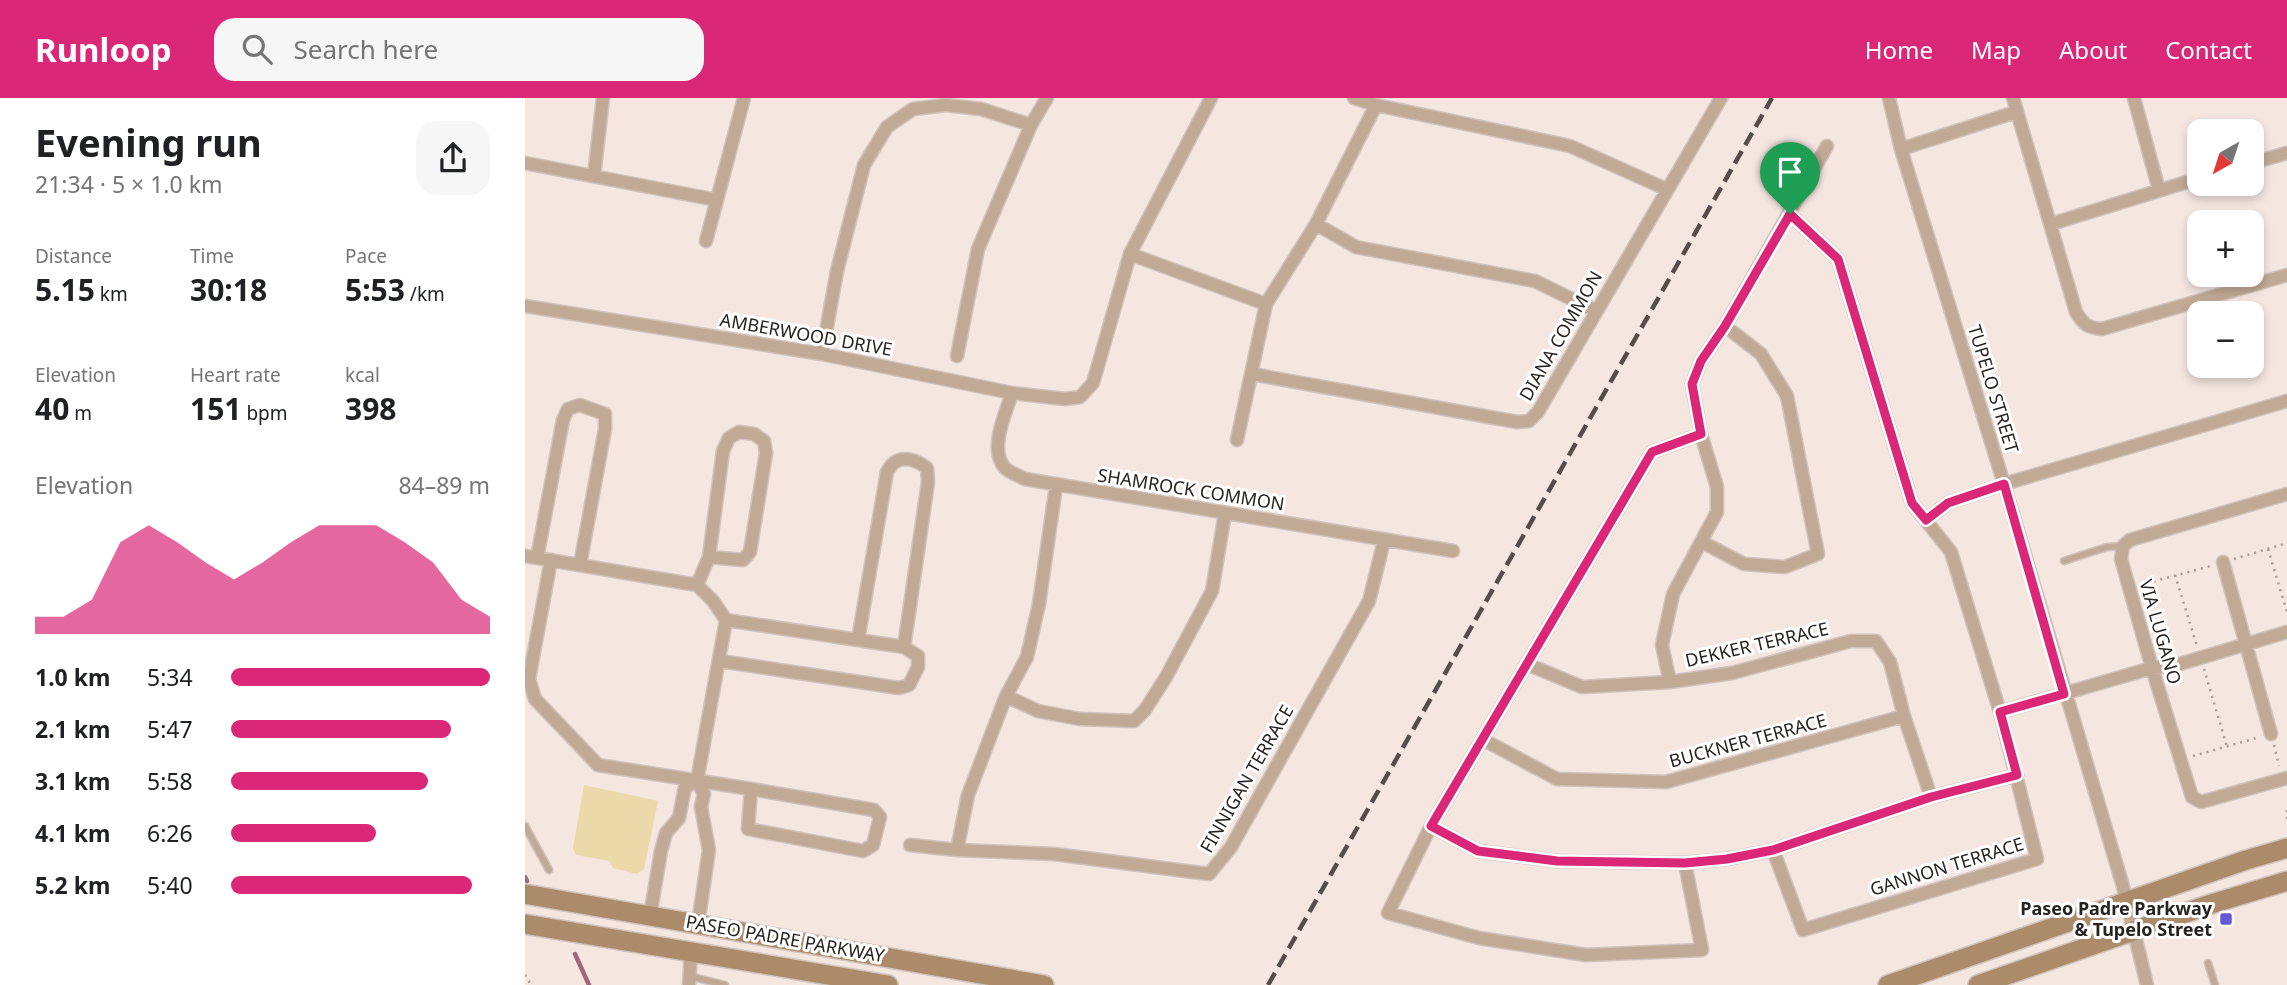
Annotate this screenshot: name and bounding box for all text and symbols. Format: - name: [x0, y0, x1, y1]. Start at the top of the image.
- search box: [214, 18, 704, 81]
- text: Runloop: [35, 27, 172, 72]
- icon: search: [238, 30, 276, 68]
- text: Search here: [294, 31, 438, 67]
- text: Home: [1865, 33, 1933, 66]
- text: Map: [1971, 33, 2021, 66]
- text: About: [2059, 33, 2127, 66]
- text: Contact: [2165, 33, 2252, 66]
- text: Evening run: [35, 116, 262, 168]
- north arrow: [2187, 119, 2265, 196]
- map controls: [2187, 119, 2264, 378]
- button: share: [416, 121, 490, 195]
- pin: [1760, 142, 1820, 214]
- icon: arrive: [1771, 153, 1809, 191]
- text: 21:34 · 5 × 1.0 km: [35, 168, 222, 200]
- button: +: [2187, 210, 2264, 287]
- text: Distance: [35, 243, 112, 269]
- text: Time: [190, 243, 234, 269]
- text: Pace: [345, 243, 387, 269]
- street label: DIANA COMMON: [1513, 266, 1607, 405]
- text: 5.15: [35, 269, 95, 310]
- text: 30:18: [190, 269, 267, 310]
- text: 5:53: [345, 269, 405, 310]
- text: km: [95, 281, 128, 307]
- text: /km: [405, 281, 445, 307]
- button: −: [2187, 301, 2264, 378]
- street label: AMBERWOOD DRIVE: [718, 307, 894, 361]
- street label: TUPELO STREET: [1963, 322, 2025, 456]
- text: Elevation: [35, 362, 116, 388]
- text: Heart rate: [190, 362, 281, 388]
- text: kcal: [345, 362, 380, 388]
- text: 40: [35, 388, 69, 429]
- text: 151: [190, 388, 241, 429]
- text: 398: [345, 388, 396, 429]
- text: m: [69, 400, 92, 426]
- text: bpm: [241, 400, 288, 426]
- street label: SHAMROCK COMMON: [1096, 462, 1286, 516]
- text: Elevation: [35, 469, 133, 501]
- text: 84–89 m: [398, 469, 490, 501]
- street label: VIA LUGANO: [2135, 577, 2187, 687]
- street label: DEKKER TERRACE: [1683, 616, 1831, 672]
- text: 1.0 km: [35, 661, 110, 693]
- text: 5:34: [147, 661, 193, 693]
- street label: FINNIGAN TERRACE: [1194, 700, 1298, 857]
- street label: BUCKNER TERRACE: [1666, 707, 1829, 773]
- text: 2.1 km: [35, 713, 110, 745]
- text: 5:47: [147, 713, 193, 745]
- text: 3.1 km: [35, 765, 110, 797]
- text: 5:58: [147, 765, 193, 797]
- text: 4.1 km: [35, 817, 110, 849]
- text: 6:26: [147, 817, 193, 849]
- street label: GANNON TERRACE: [1867, 831, 2026, 901]
- text: 5.2 km: [35, 869, 110, 901]
- text: 5:40: [147, 869, 193, 901]
- place label: Paseo Padre Parkway & Tupelo Street: [2020, 896, 2213, 941]
- street label: PASEO PADRE PARKWAY: [684, 909, 887, 967]
- marker: Paseo Padre Parkway & Tupelo Street: [2218, 911, 2234, 927]

